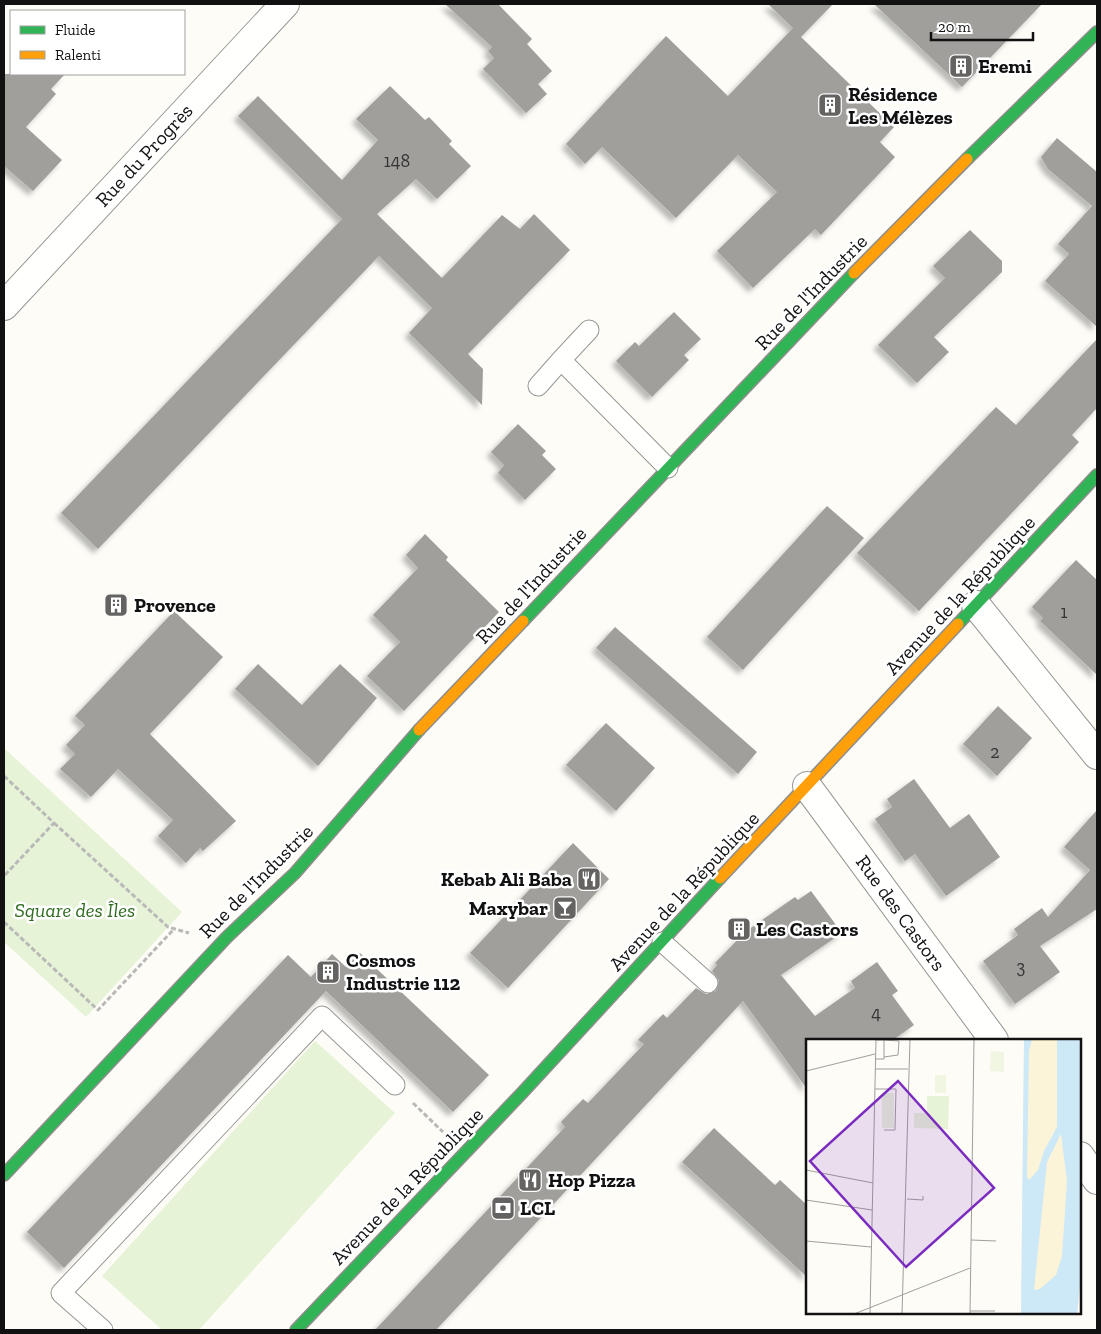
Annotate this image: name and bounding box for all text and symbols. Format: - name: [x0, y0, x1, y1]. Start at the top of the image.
- legend: [10, 10, 185, 75]
- scale bar: [931, 10, 1034, 42]
- text: 20 m: [938, 18, 971, 36]
- text: Fluide: [55, 21, 95, 39]
- text: Ralenti: [55, 46, 101, 64]
- building icon: Eremi: [948, 53, 974, 79]
- place label: Eremi: [978, 54, 1032, 78]
- place label: Résidence Les Mélèzes: [848, 82, 953, 129]
- building icon: Résidence Les Mélèzes: [817, 92, 843, 118]
- street label: Rue du Progrès: [90, 99, 198, 211]
- house number: 148: [384, 150, 410, 172]
- street label: Rue de l'Industrie: [750, 229, 872, 355]
- street label: Avenue de la République: [880, 510, 1040, 680]
- street label: Rue de l'Industrie: [471, 522, 591, 648]
- building icon: Provence: [103, 592, 129, 618]
- place label: Provence: [134, 593, 216, 617]
- house number: 1: [1061, 601, 1068, 623]
- house number: 2: [990, 741, 1000, 763]
- street label: Avenue de la République: [604, 806, 764, 976]
- street label: Rue de l'Industrie: [194, 819, 318, 943]
- street label: Rue des Castors: [851, 850, 951, 976]
- restaurant icon: Kebab Ali Baba: [576, 866, 602, 892]
- place label: Kebab Ali Baba: [441, 867, 572, 891]
- bar icon: Maxybar: [552, 895, 578, 921]
- place label: Maxybar: [469, 896, 548, 920]
- park label: Square des Îles: [15, 898, 135, 922]
- building icon: Les Castors: [726, 916, 752, 942]
- place label: Les Castors: [756, 917, 858, 941]
- place label: Cosmos Industrie 112: [346, 948, 460, 995]
- house number: 3: [1017, 956, 1026, 978]
- building icon: Cosmos Industrie 112: [315, 959, 341, 985]
- house number: 4: [871, 1002, 881, 1024]
- inset map: [806, 1039, 1081, 1314]
- street label: Avenue de la République: [326, 1103, 488, 1269]
- restaurant icon: Hop Pizza: [517, 1167, 543, 1193]
- place label: Hop Pizza: [548, 1168, 636, 1192]
- bank icon: LCL: [490, 1195, 516, 1221]
- place label: LCL: [520, 1196, 555, 1220]

